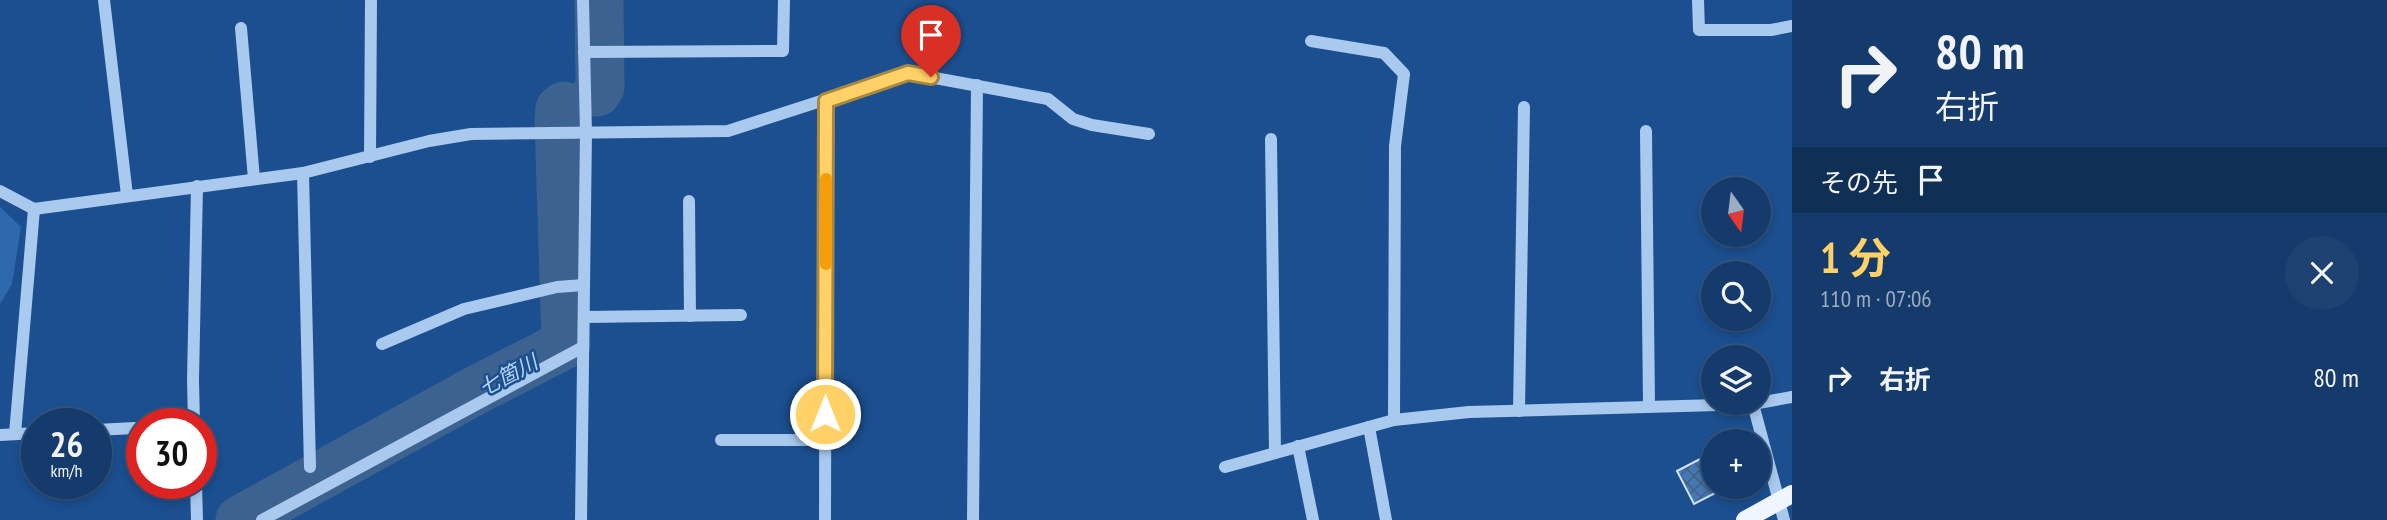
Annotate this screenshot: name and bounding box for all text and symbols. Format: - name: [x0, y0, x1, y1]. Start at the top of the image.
- pin: [901, 5, 961, 77]
- icon: arrive: [912, 16, 950, 54]
- text: 80 m: [1935, 19, 2024, 83]
- icon: right: [1820, 28, 1911, 119]
- text: 右折: [1935, 85, 1999, 127]
- icon: arrive: [1912, 161, 1950, 199]
- text: その先: [1820, 166, 1898, 199]
- north arrow: [1701, 177, 1771, 247]
- map controls: [1701, 177, 1771, 499]
- text: 1 分: [1820, 230, 1891, 285]
- button: close: [2285, 236, 2359, 310]
- button: search: [1701, 261, 1771, 331]
- text: 110 m · 07:06: [1820, 284, 1932, 313]
- button: layers: [1701, 345, 1771, 415]
- water label: 七箇川: [474, 347, 544, 402]
- icon: right: [1820, 359, 1858, 397]
- text: 80 m: [2313, 361, 2359, 394]
- text: 右折: [1879, 363, 1931, 396]
- position arrow: [788, 377, 862, 451]
- speed limit sign: 30: [126, 408, 217, 499]
- text: 26: [50, 421, 83, 467]
- button: +: [1701, 429, 1771, 499]
- text: km/h: [51, 459, 82, 482]

